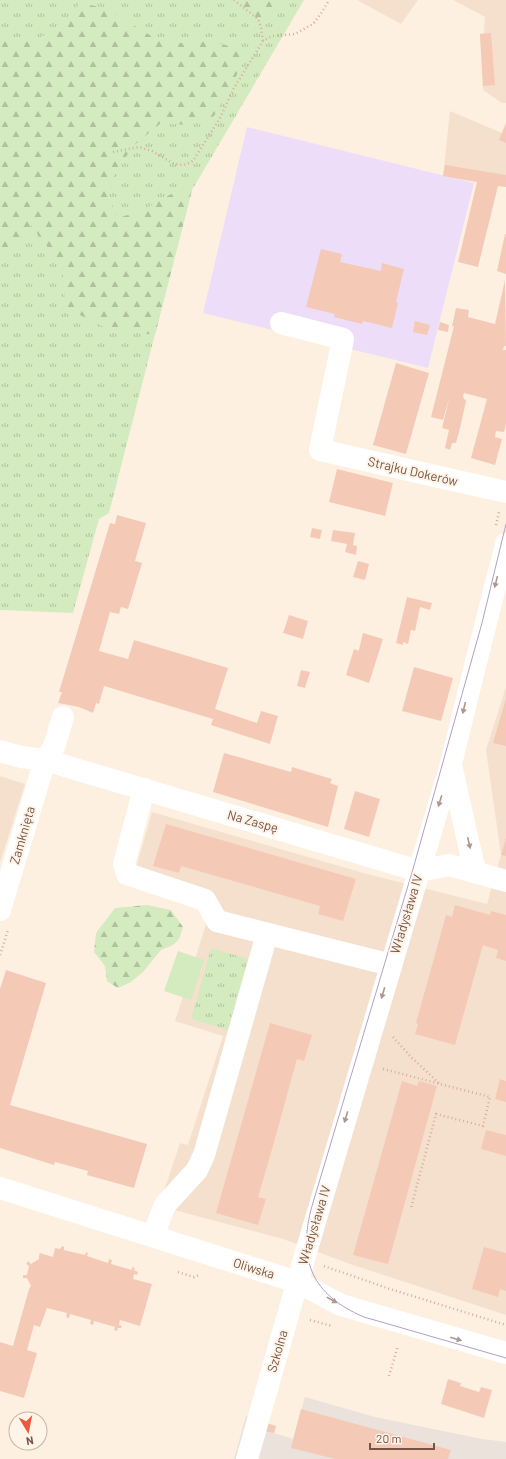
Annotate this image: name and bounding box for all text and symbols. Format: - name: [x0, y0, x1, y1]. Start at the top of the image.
- street label: Strajku Dokerów: [366, 453, 460, 489]
- one-way arrow: [493, 576, 499, 588]
- one-way arrow: [461, 702, 467, 714]
- one-way arrow: [437, 795, 443, 807]
- street label: Zamknięta: [6, 804, 38, 866]
- street label: Na Zaspę: [226, 806, 280, 836]
- one-way arrow: [466, 836, 472, 849]
- street label: Władysława IV: [386, 872, 426, 956]
- one-way arrow: [380, 987, 386, 999]
- one-way arrow: [343, 1112, 349, 1124]
- street label: Władysława IV: [294, 1183, 334, 1267]
- street label: Oliwska: [231, 1254, 277, 1282]
- one-way arrow: [326, 1297, 337, 1304]
- street label: Szkolna: [263, 1328, 291, 1374]
- one-way arrow: [449, 1336, 462, 1342]
- north arrow: [8, 1411, 48, 1451]
- scale bar: [370, 1425, 434, 1451]
- text: 20 m: [376, 1431, 402, 1445]
- text: N: [25, 1434, 35, 1448]

